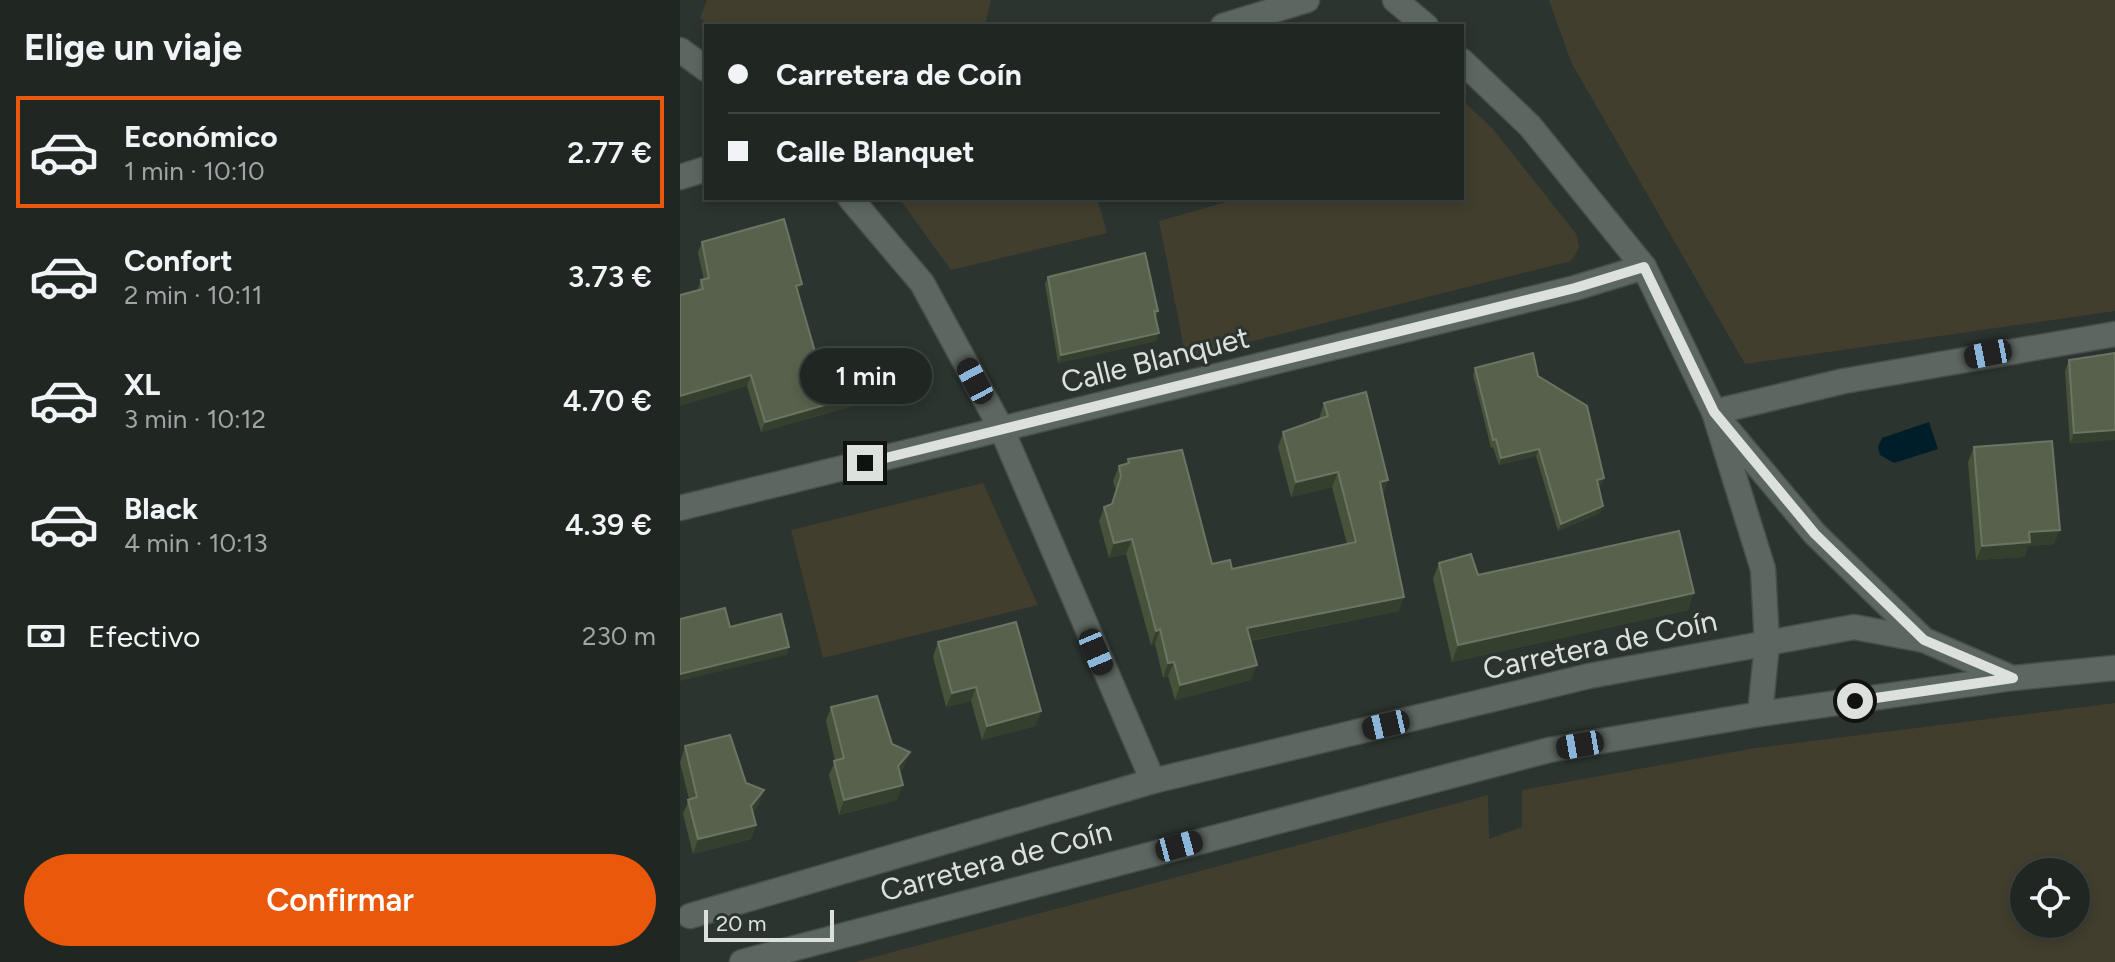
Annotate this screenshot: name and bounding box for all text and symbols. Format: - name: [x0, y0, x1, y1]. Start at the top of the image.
- text: Elige un viaje: [24, 26, 242, 69]
- text: Carretera de Coín: [776, 56, 1022, 93]
- icon: car: [28, 116, 100, 188]
- text: Económico: [124, 118, 278, 155]
- text: Calle Blanquet: [776, 133, 975, 170]
- text: 2.77 €: [567, 134, 652, 171]
- text: 1 min · 10:10: [124, 155, 265, 187]
- icon: car: [28, 240, 100, 312]
- text: Confort: [124, 242, 233, 279]
- text: 3.73 €: [568, 258, 652, 295]
- text: 2 min · 10:11: [124, 279, 263, 311]
- street label: Calle Blanquet: [1057, 318, 1253, 401]
- car: [1962, 338, 2014, 370]
- callout: 1 min: [799, 347, 931, 403]
- car: [953, 354, 997, 408]
- text: 1 min: [836, 360, 896, 392]
- icon: car: [28, 364, 100, 436]
- text: XL: [124, 366, 160, 403]
- text: 4.70 €: [563, 382, 652, 419]
- text: 3 min · 10:12: [124, 403, 266, 435]
- route end: [847, 445, 883, 481]
- icon: car: [28, 488, 100, 560]
- text: Black: [124, 490, 198, 527]
- text: 4.39 €: [565, 506, 652, 543]
- text: 4 min · 10:13: [124, 527, 268, 559]
- street label: Carretera de Coín: [1480, 602, 1720, 687]
- icon: cash: [24, 614, 68, 658]
- text: Efectivo: [88, 618, 200, 655]
- text: 230 m: [582, 620, 656, 652]
- car: [1076, 625, 1116, 679]
- route start: [1837, 683, 1873, 719]
- car: [1360, 708, 1412, 742]
- car: [1554, 729, 1606, 761]
- street label: Carretera de Coín: [876, 812, 1116, 909]
- car: [1153, 828, 1205, 864]
- button: Confirmar: [24, 854, 656, 946]
- map controls: [2010, 858, 2090, 938]
- button: locate: [2010, 858, 2090, 938]
- scale bar: [704, 906, 834, 942]
- text: 20 m: [716, 910, 767, 937]

